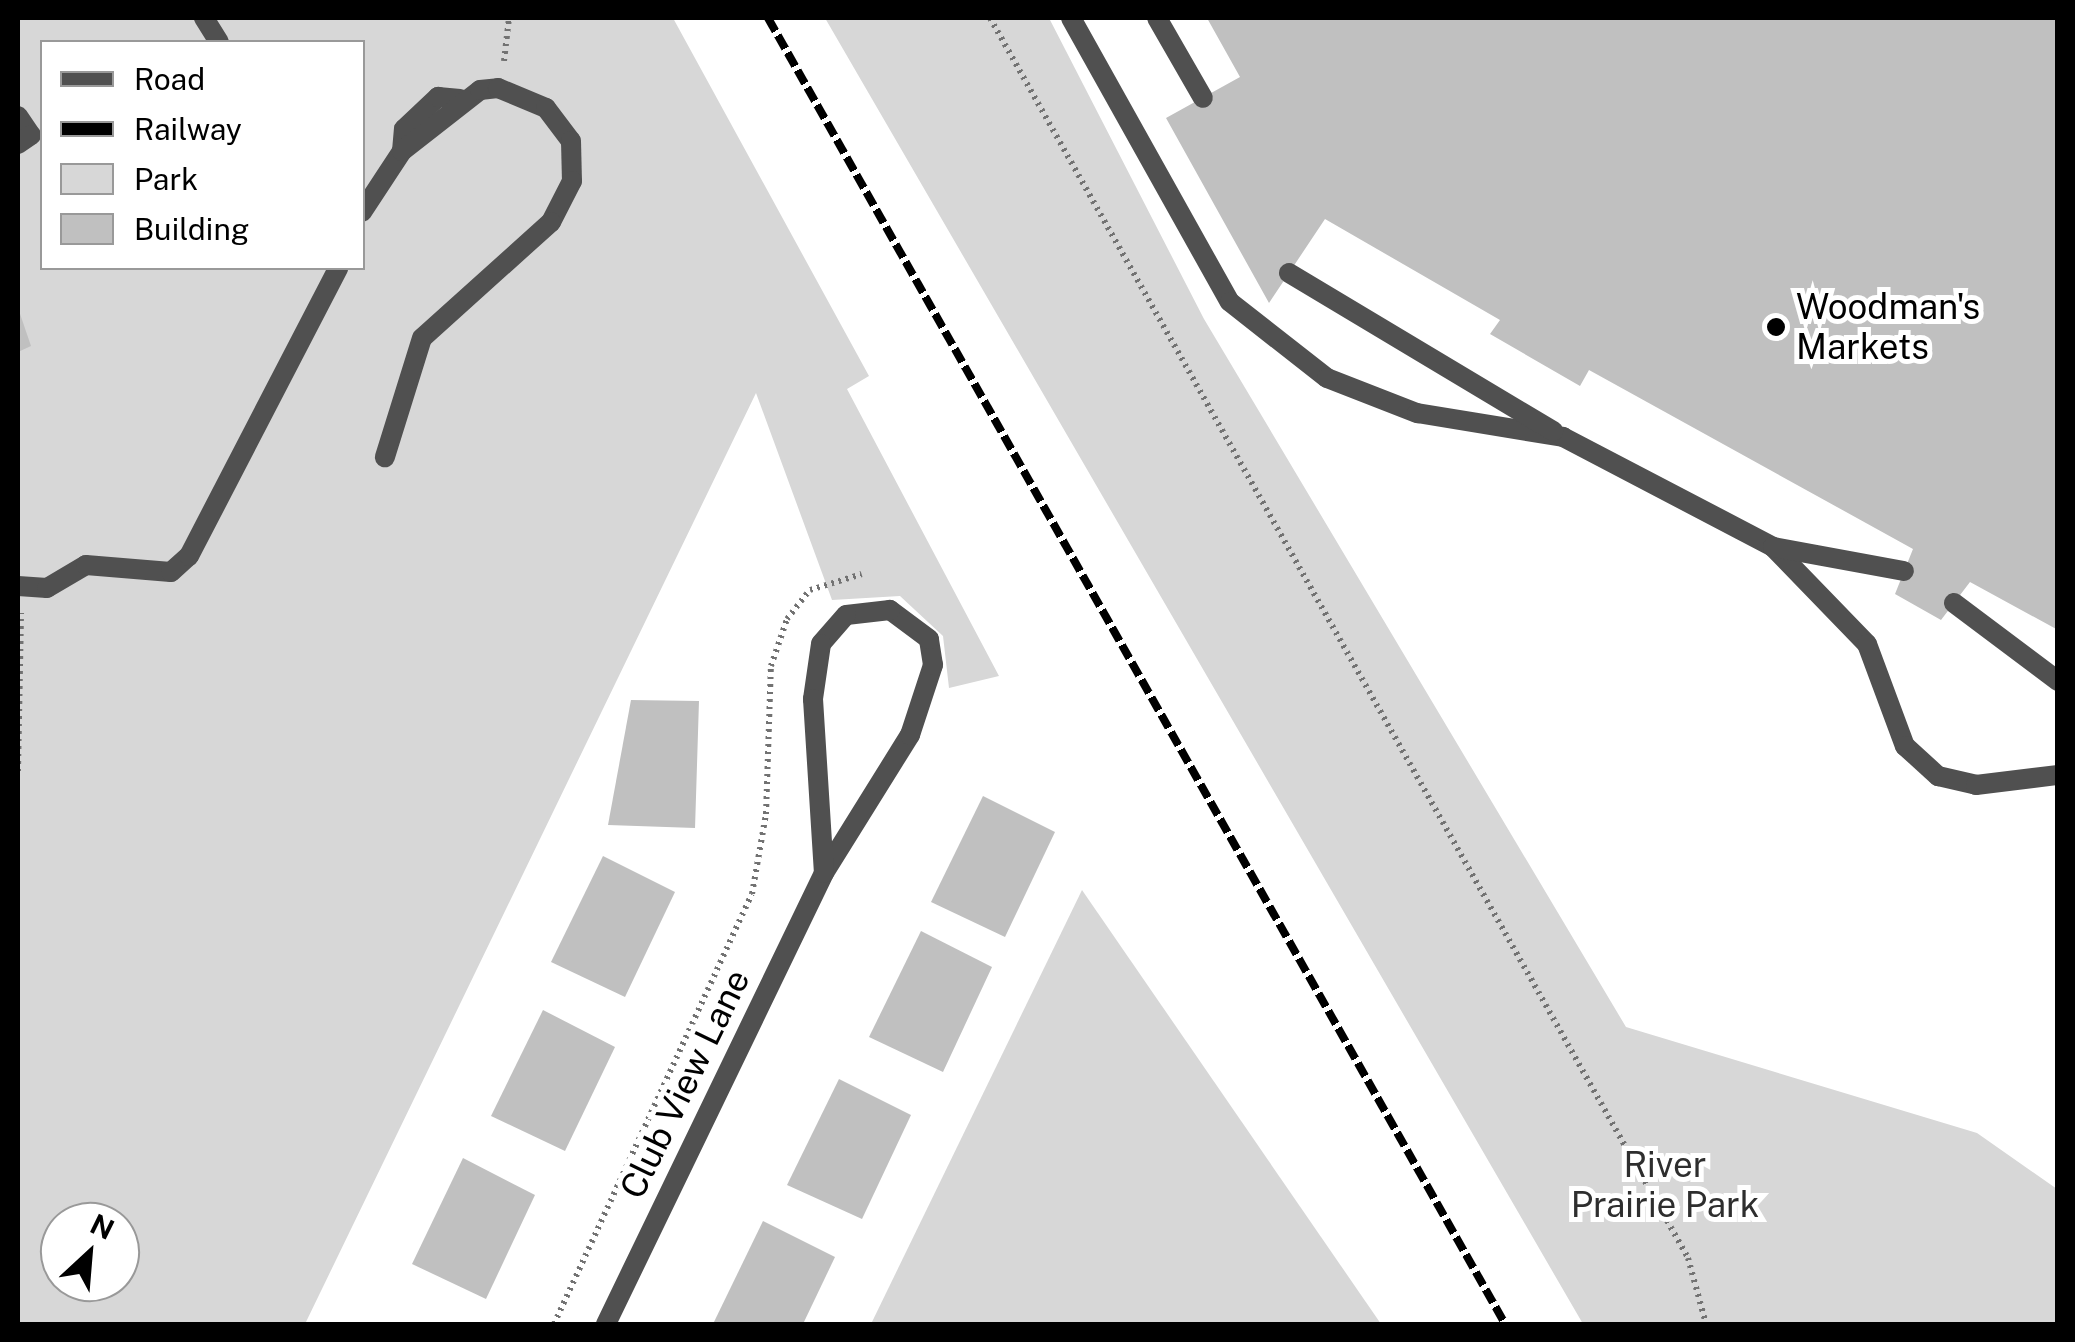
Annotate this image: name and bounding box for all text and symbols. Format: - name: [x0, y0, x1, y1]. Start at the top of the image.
- legend: [40, 40, 365, 270]
- text: Road: [134, 61, 205, 97]
- text: Railway: [134, 111, 242, 147]
- text: Park: [134, 161, 198, 197]
- text: Building: [134, 211, 249, 247]
- place label: Woodman's Markets: [1796, 286, 1980, 368]
- marker: Woodman's Markets: [1765, 316, 1787, 338]
- street label: Club View Lane: [611, 962, 759, 1206]
- park label: River Prairie Park: [1571, 1144, 1759, 1226]
- north arrow: [40, 1202, 140, 1302]
- text: N: [85, 1207, 120, 1246]

